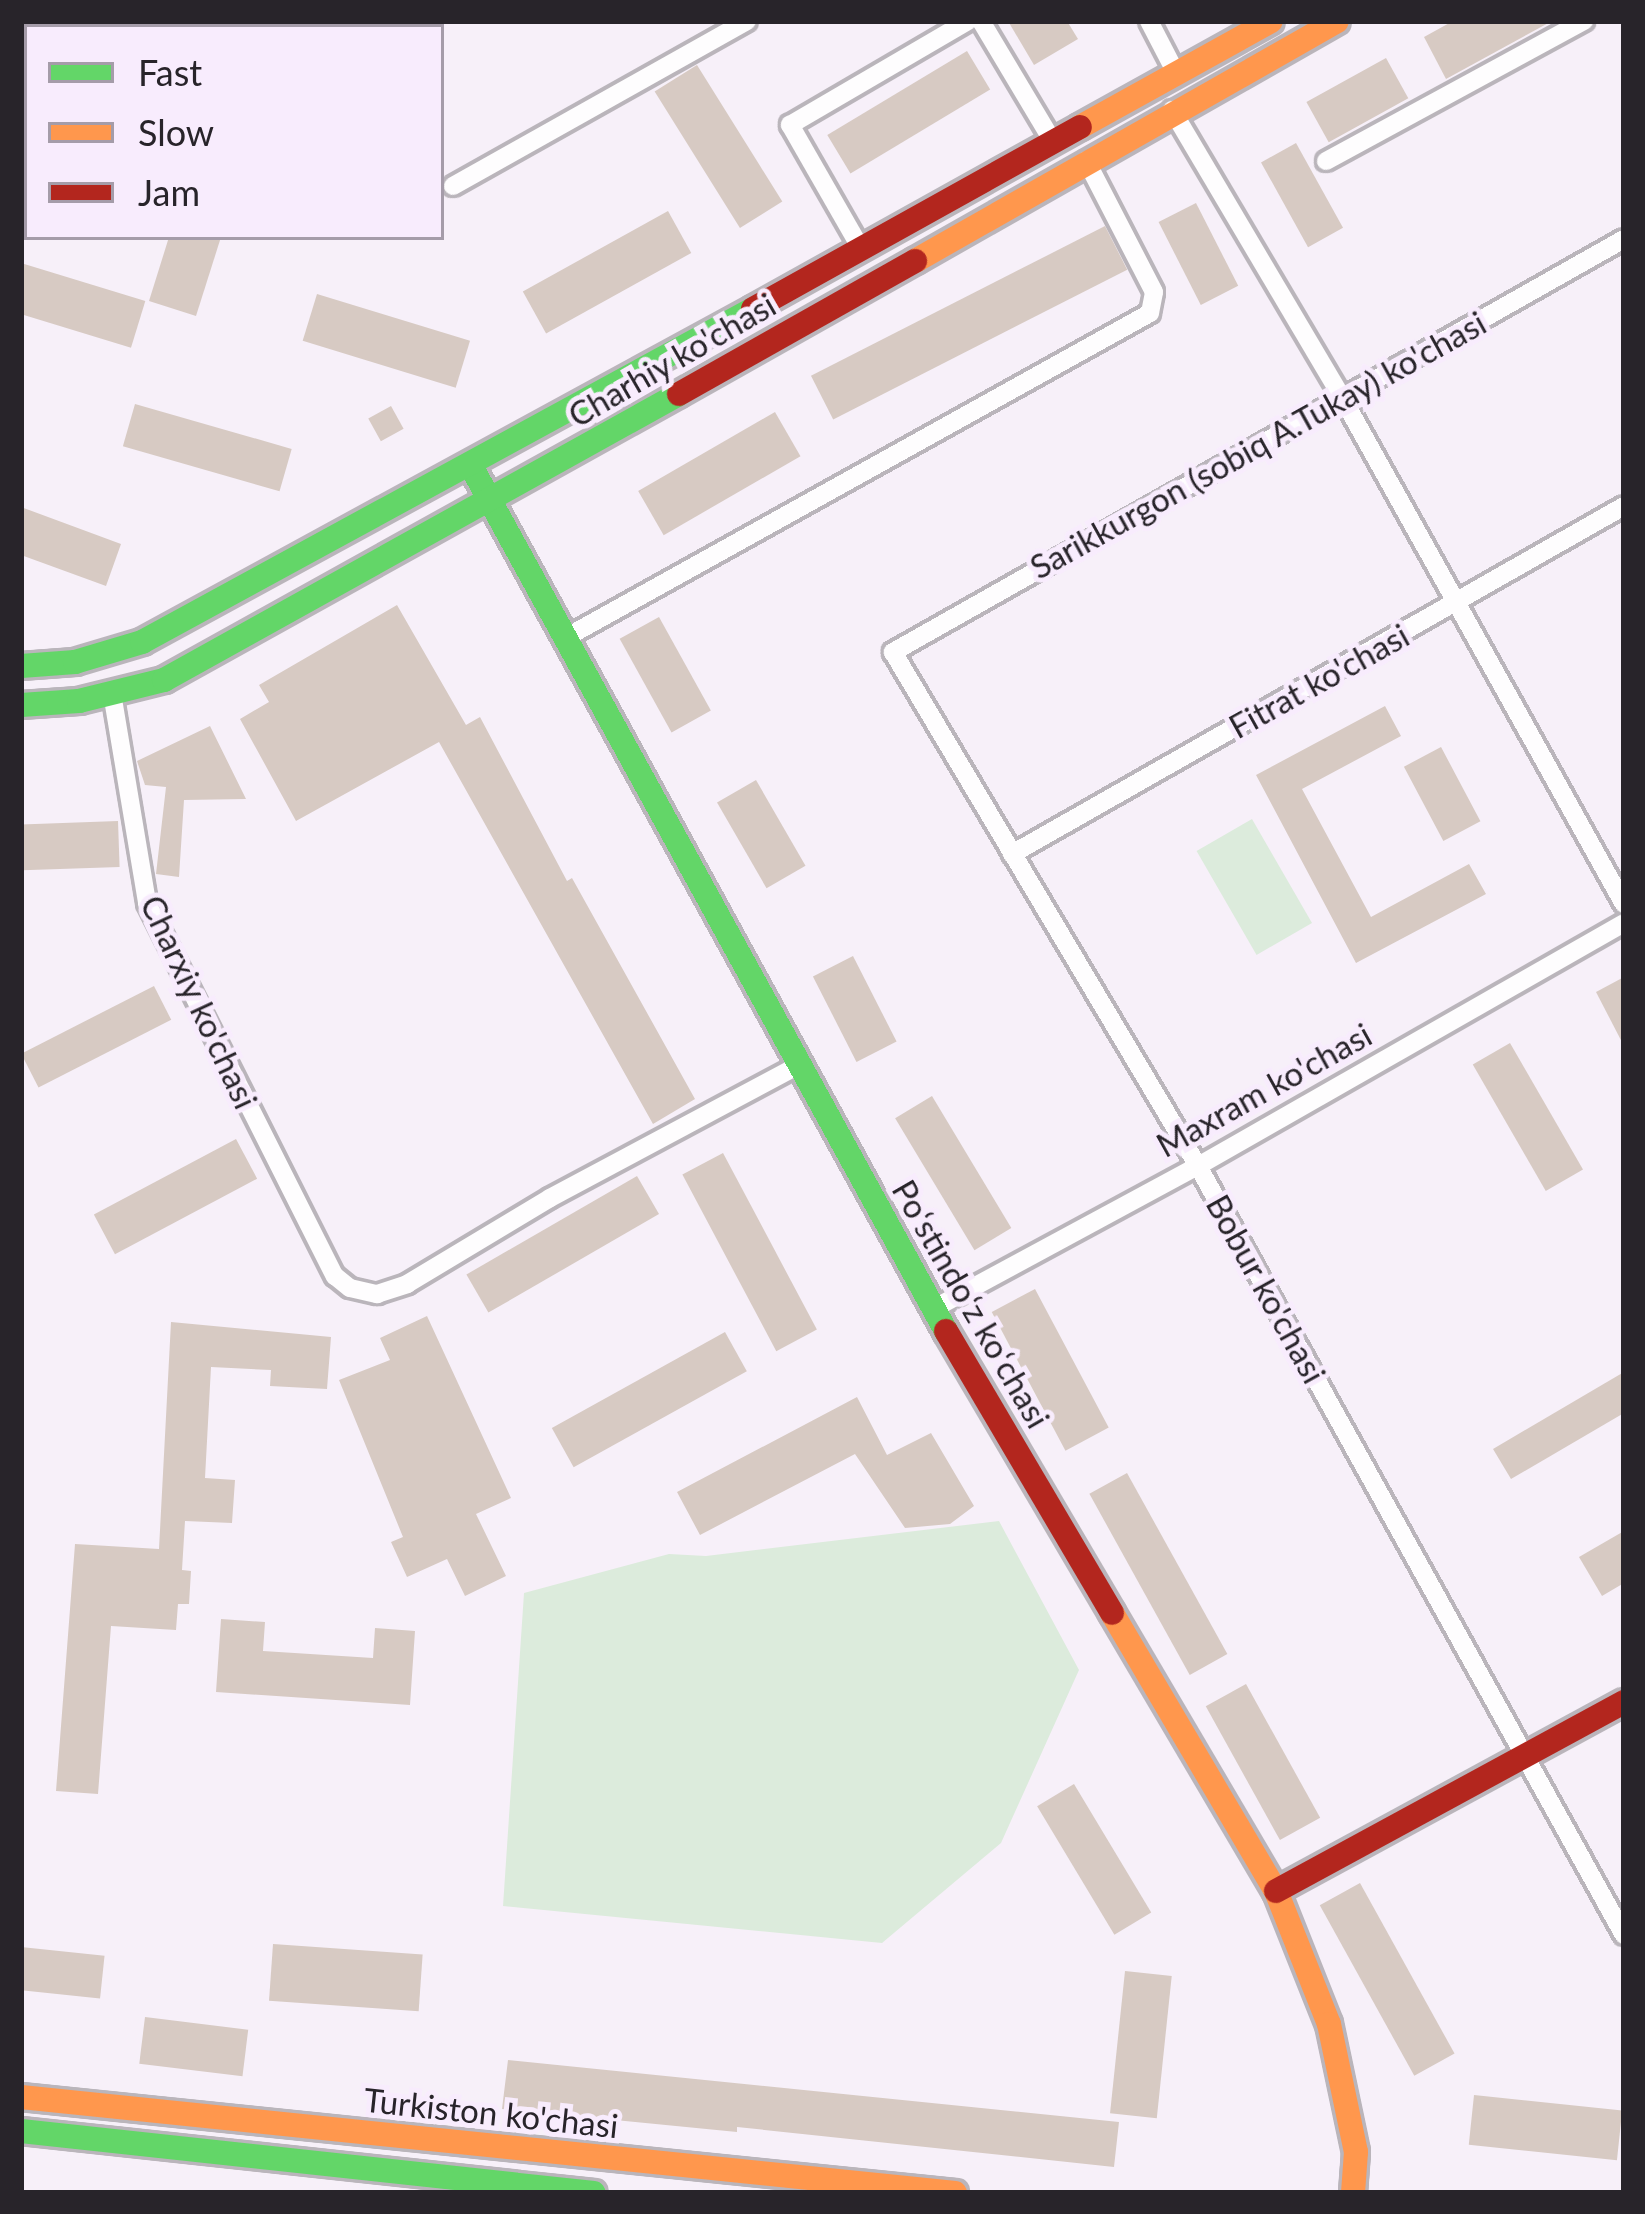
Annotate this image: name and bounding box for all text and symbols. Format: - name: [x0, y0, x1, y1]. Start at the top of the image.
- legend: [24, 24, 444, 240]
- text: Fast: [138, 50, 202, 94]
- text: Slow: [138, 110, 214, 154]
- text: Jam: [138, 170, 200, 214]
- street label: Charhiy ko'chasi: [561, 285, 783, 435]
- street label: Sarikkurgon (sobiq A.Tukay) ko'chasi: [1023, 303, 1493, 587]
- street label: Fitrat ko'chasi: [1222, 615, 1416, 747]
- street label: Charxiy ko'chasi: [132, 889, 266, 1115]
- street label: Maxram ko'chasi: [1150, 1015, 1378, 1165]
- street label: Poʻstindoʻz koʻchasi: [884, 1173, 1058, 1435]
- street label: Bobur ko'chasi: [1198, 1188, 1334, 1390]
- street label: Turkiston ko'chasi: [362, 2080, 620, 2146]

